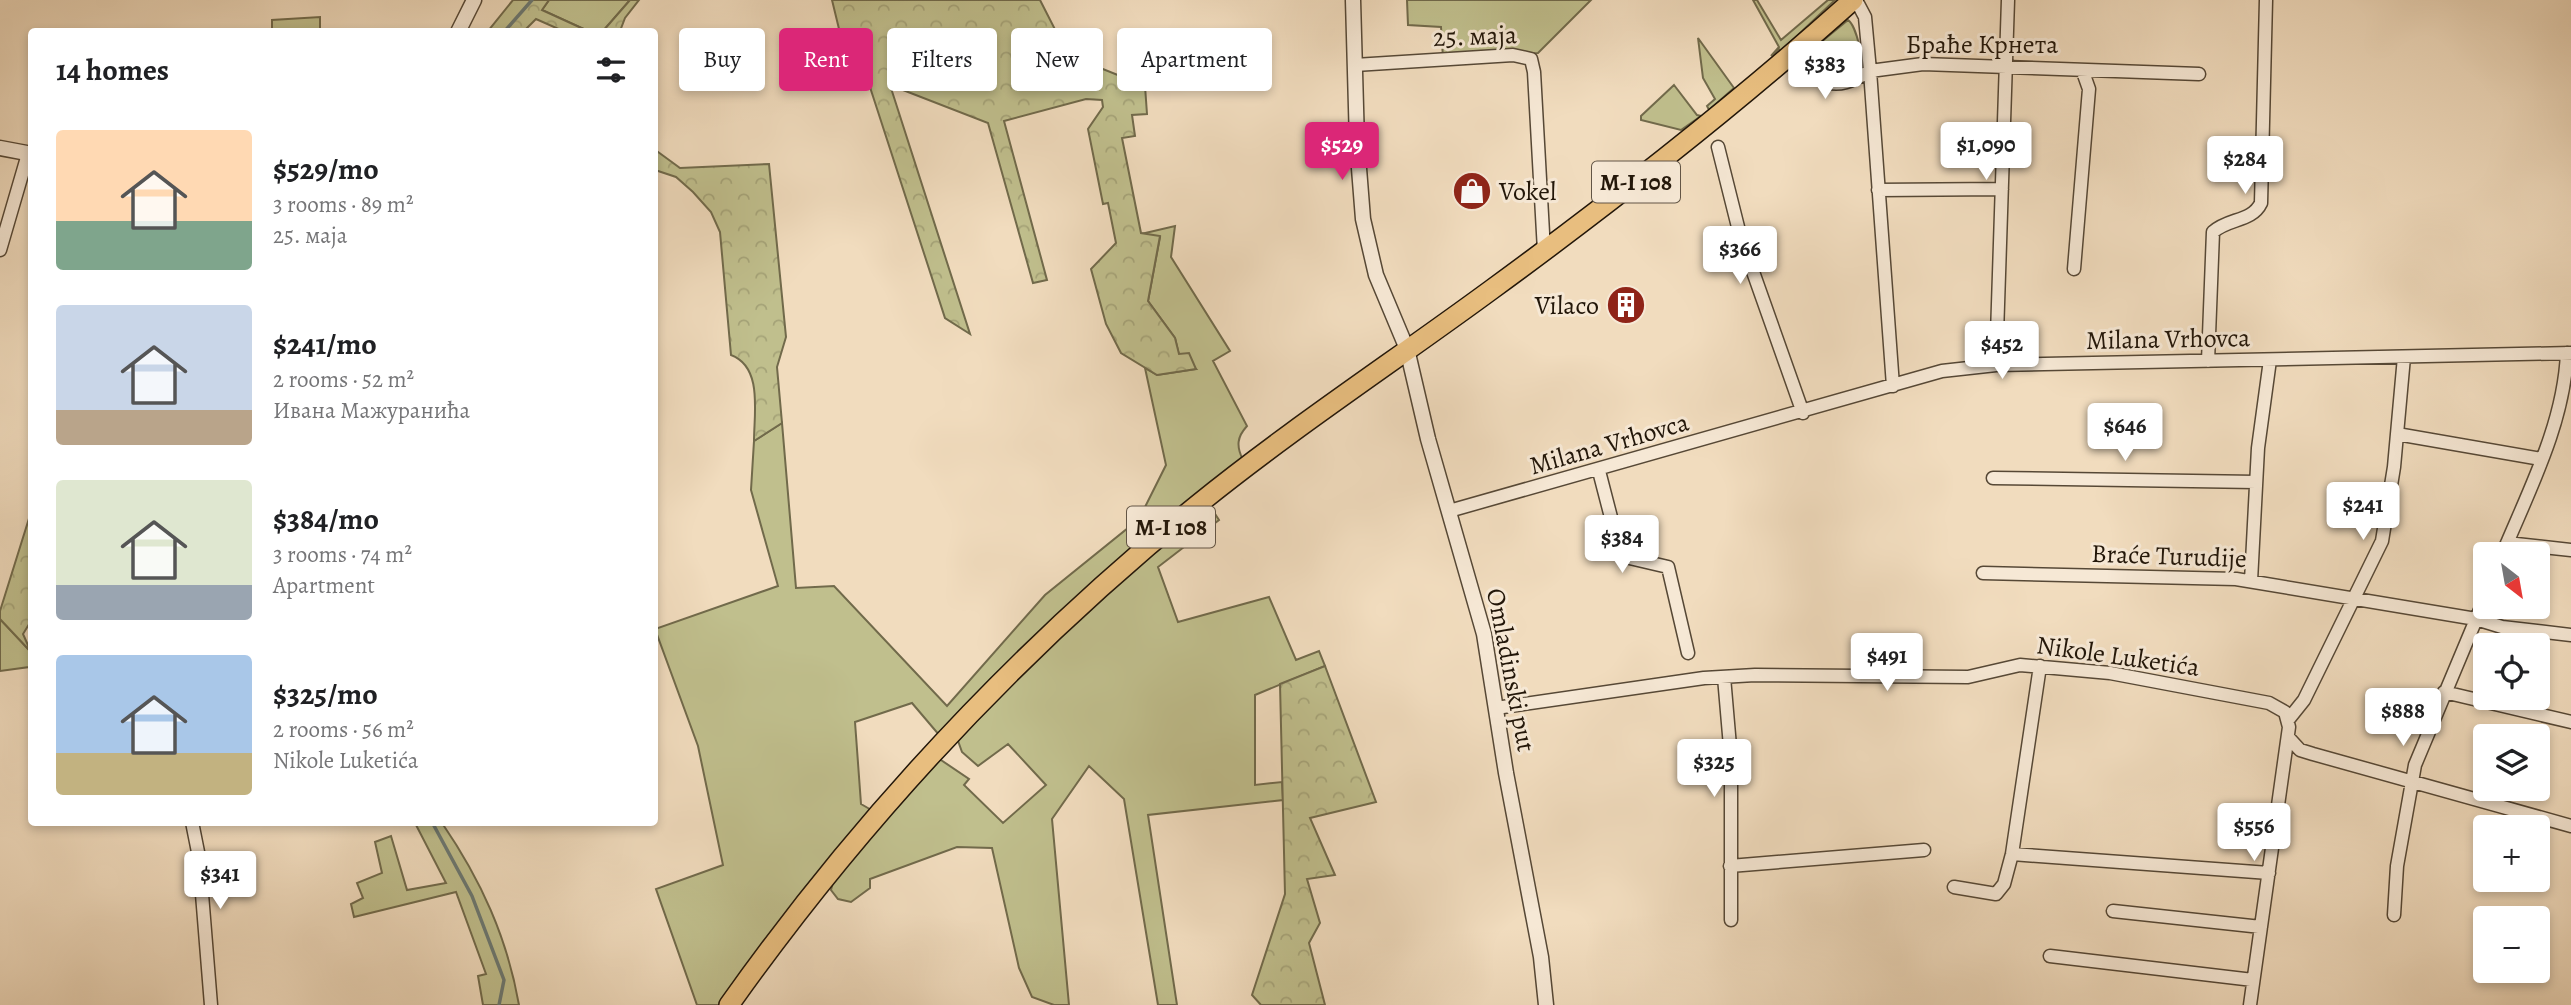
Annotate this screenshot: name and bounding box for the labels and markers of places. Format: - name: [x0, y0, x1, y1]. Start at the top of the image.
- pin: $383: [1784, 42, 1866, 101]
- pin: $529: [1301, 122, 1383, 182]
- pin: $1,090: [1929, 122, 2043, 182]
- pin: $284: [2204, 136, 2286, 196]
- shop icon: Vokel: [1451, 170, 1493, 212]
- place label: Vokel: [1498, 174, 1556, 209]
- pin: $366: [1699, 226, 1781, 286]
- building icon: Vilaco: [1605, 284, 1647, 326]
- place label: Vilaco: [1534, 288, 1599, 323]
- pin: $452: [1961, 322, 2043, 381]
- pin: $646: [2084, 404, 2166, 463]
- pin: $241: [2322, 482, 2404, 542]
- pin: $384: [1581, 516, 1663, 575]
- pin: $491: [1846, 634, 1928, 693]
- pin: $888: [2362, 688, 2444, 748]
- pin: $325: [1673, 740, 1755, 799]
- pin: $556: [2213, 804, 2295, 863]
- pin: $341: [179, 852, 261, 911]

